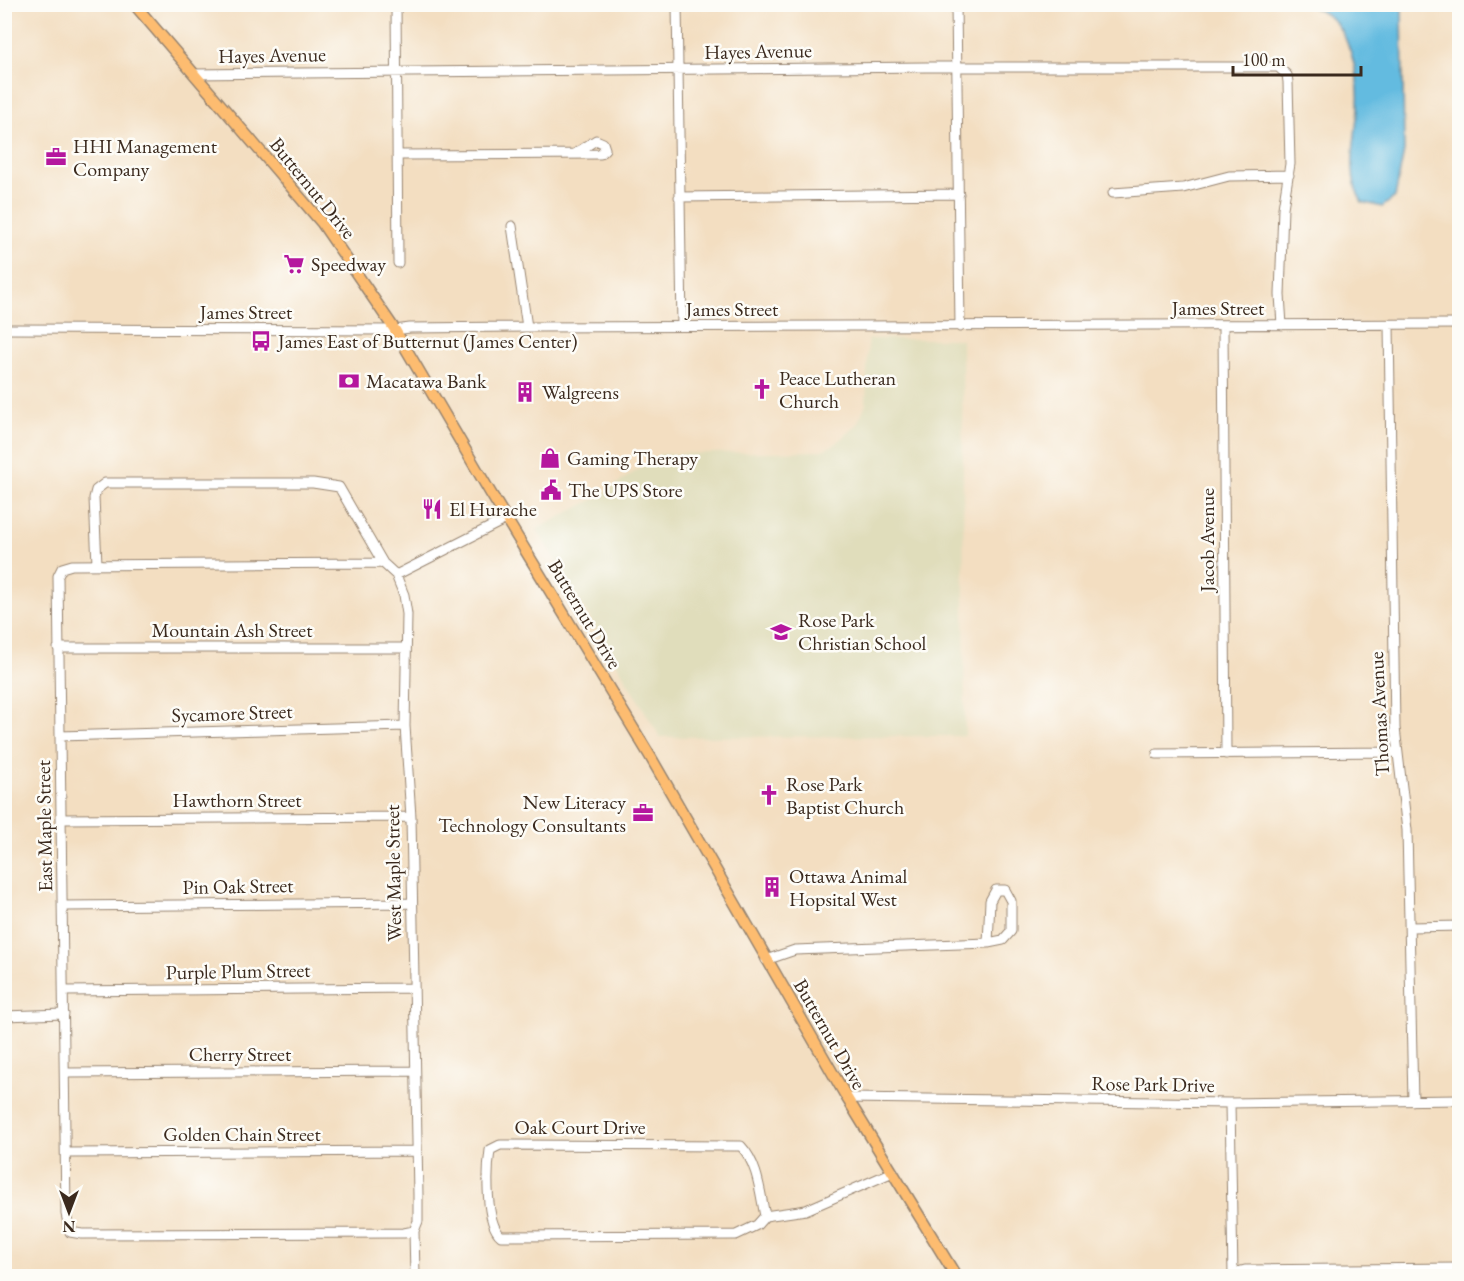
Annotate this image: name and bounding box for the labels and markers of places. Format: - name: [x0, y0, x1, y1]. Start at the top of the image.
- place label: HHI Management Company: [73, 133, 218, 182]
- office icon: HHI Management Company: [44, 145, 68, 169]
- place label: Speedway: [311, 251, 386, 277]
- supermarket icon: Speedway: [282, 252, 306, 276]
- place label: James East of Butternut (James Center): [276, 328, 578, 354]
- bus stop icon: James East of Butternut (James Center): [249, 329, 273, 353]
- place label: Peace Lutheran Church: [779, 365, 897, 414]
- place label: Macatawa Bank: [366, 368, 487, 394]
- bank icon: Macatawa Bank: [337, 369, 361, 393]
- church icon: Peace Lutheran Church: [750, 377, 774, 401]
- place label: Walgreens: [542, 379, 619, 405]
- building icon: Walgreens: [513, 380, 537, 404]
- place label: Gaming Therapy: [567, 445, 698, 471]
- shop icon: Gaming Therapy: [538, 446, 562, 470]
- place label: The UPS Store: [568, 477, 683, 503]
- public building icon: The UPS Store: [539, 478, 563, 502]
- place label: El Hurache: [449, 496, 537, 522]
- restaurant icon: El Hurache: [420, 497, 444, 521]
- place label: Rose Park Christian School: [798, 607, 926, 656]
- school or university icon: Rose Park Christian School: [769, 620, 793, 644]
- place label: Rose Park Baptist Church: [786, 771, 904, 820]
- church icon: Rose Park Baptist Church: [757, 783, 781, 807]
- place label: New Literacy Technology Consultants: [438, 789, 626, 838]
- office icon: New Literacy Technology Consultants: [631, 801, 655, 825]
- place label: Ottawa Animal Hopsital West: [789, 863, 908, 912]
- building icon: Ottawa Animal Hopsital West: [760, 875, 784, 899]

